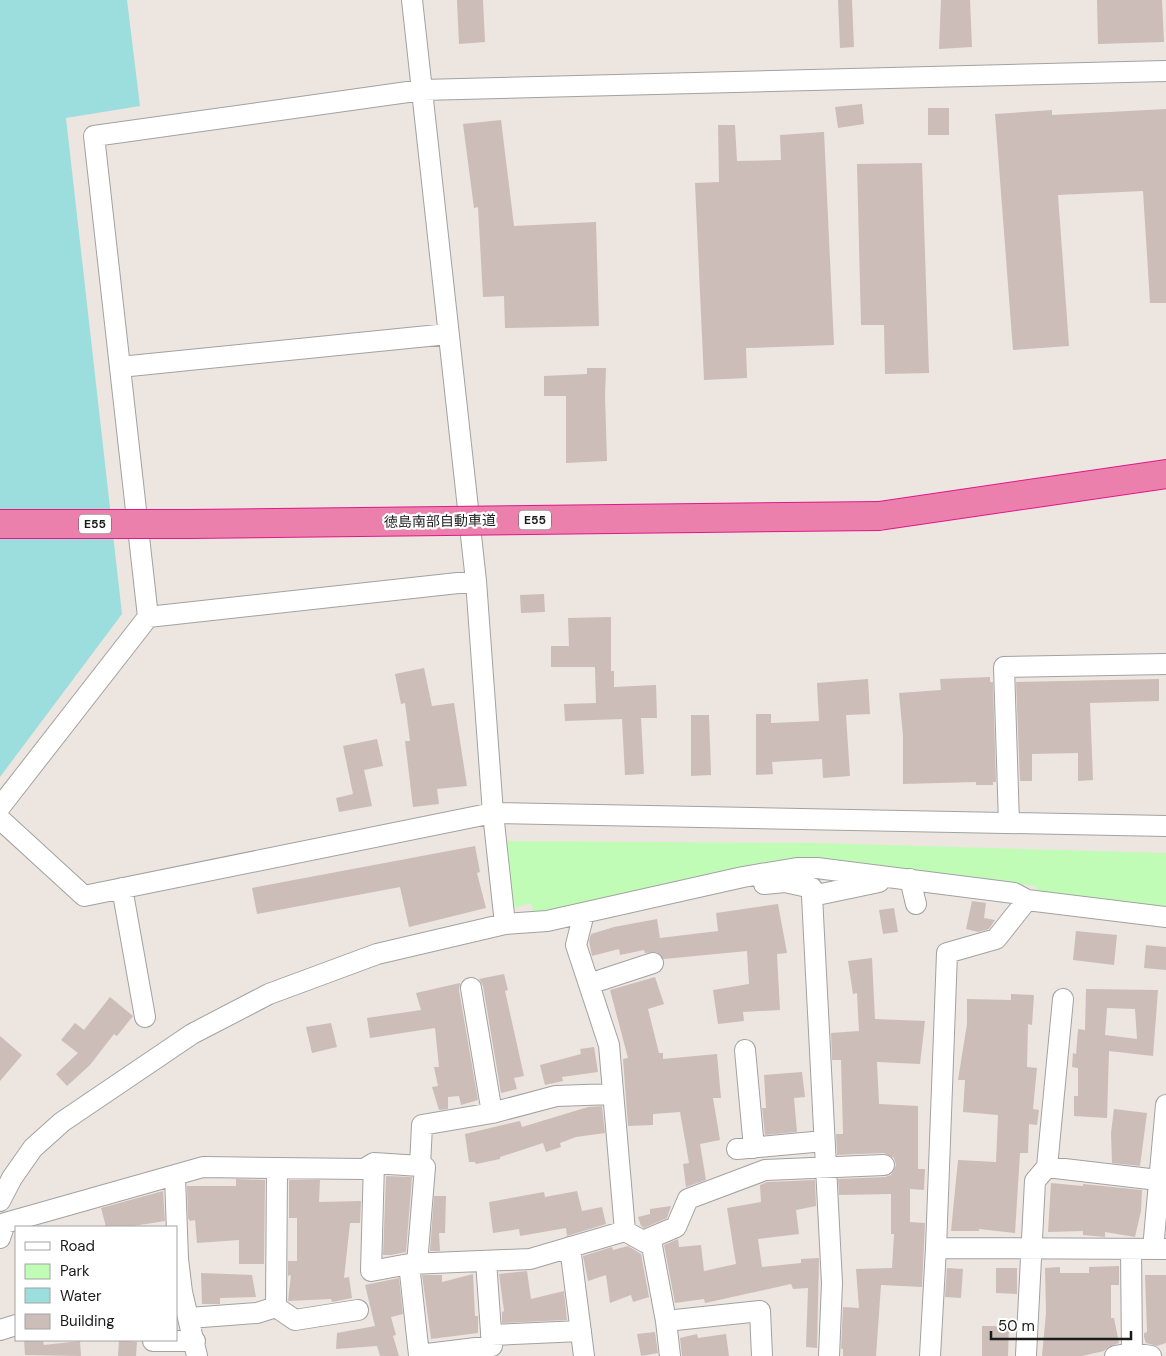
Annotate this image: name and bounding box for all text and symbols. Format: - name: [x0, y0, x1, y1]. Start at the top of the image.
- road number: E55: [519, 510, 551, 530]
- street label: 徳島南部自動車道: [384, 511, 496, 531]
- road number: E55: [79, 514, 111, 534]
- legend: [15, 1226, 178, 1341]
- text: Road: [60, 1236, 95, 1256]
- text: Park: [60, 1261, 90, 1281]
- text: Water: [60, 1286, 102, 1306]
- scale bar: [991, 1308, 1131, 1340]
- text: Building: [60, 1311, 115, 1331]
- text: 50 m: [998, 1316, 1035, 1336]

